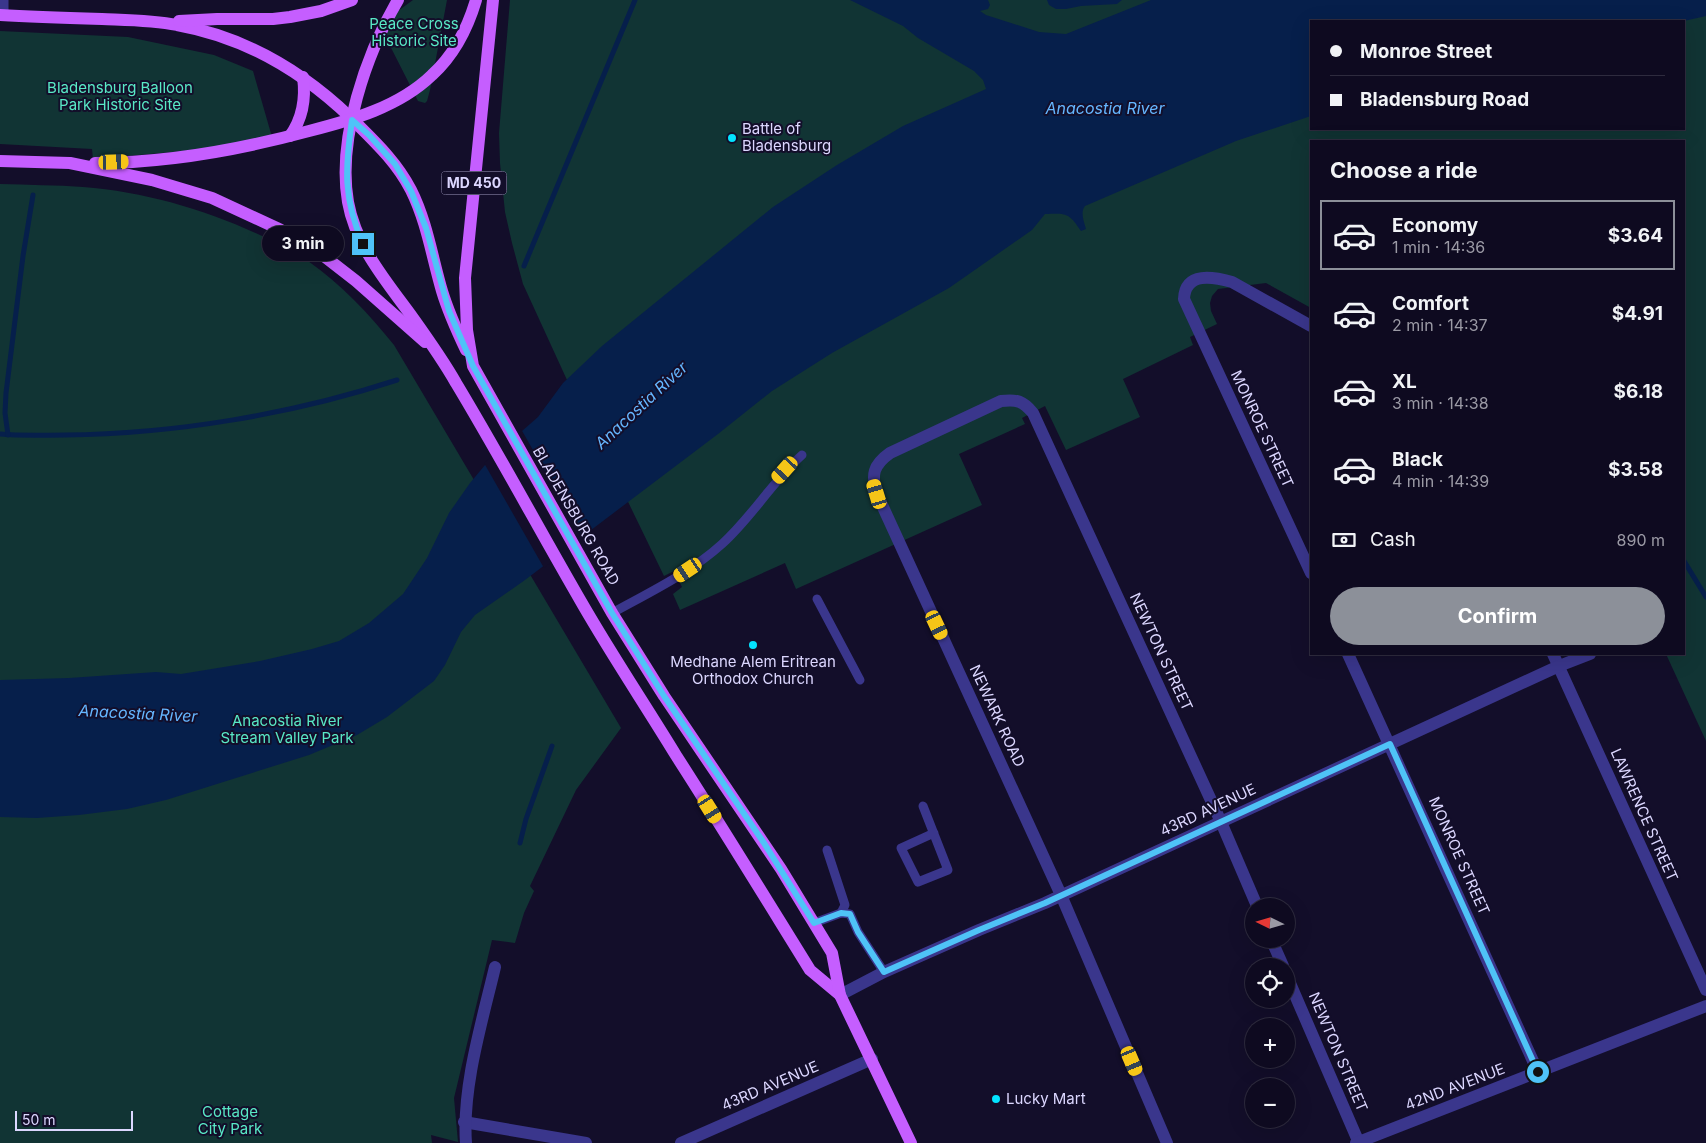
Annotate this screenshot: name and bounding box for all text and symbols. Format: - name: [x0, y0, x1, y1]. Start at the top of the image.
- park label: Peace Cross Historic Site: [369, 14, 459, 50]
- text: Monroe Street: [1360, 40, 1492, 63]
- park label: Bladensburg Balloon Park Historic Site: [47, 78, 193, 114]
- text: Bladensburg Road: [1360, 88, 1529, 111]
- water label: Anacostia River: [1044, 98, 1166, 118]
- place label: Battle of Bladensburg: [742, 119, 831, 155]
- marker: Battle of Bladensburg: [726, 132, 738, 144]
- car: [98, 154, 129, 170]
- text: Choose a ride: [1330, 157, 1478, 183]
- road number: MD 450: [442, 172, 506, 194]
- icon: car: [1332, 213, 1377, 258]
- text: Economy: [1392, 214, 1478, 237]
- text: $3.64: [1608, 224, 1663, 247]
- callout: 3 min: [263, 226, 346, 262]
- text: 3 min: [281, 233, 325, 253]
- route end: [352, 233, 374, 255]
- text: 1 min · 14:36: [1392, 237, 1485, 257]
- icon: car: [1332, 291, 1377, 336]
- text: Comfort: [1392, 292, 1469, 315]
- text: $4.91: [1612, 302, 1663, 325]
- text: 2 min · 14:37: [1392, 315, 1488, 335]
- water label: Anacostia River: [590, 356, 692, 454]
- street label: MONROE STREET: [1227, 367, 1298, 491]
- icon: car: [1332, 369, 1377, 414]
- text: XL: [1392, 370, 1417, 393]
- text: $6.18: [1614, 380, 1663, 403]
- text: 3 min · 14:38: [1392, 393, 1489, 413]
- street label: BLADENSBURG ROAD: [529, 443, 624, 589]
- icon: car: [1332, 447, 1377, 492]
- text: Black: [1392, 448, 1443, 471]
- car: [769, 454, 800, 486]
- text: $3.58: [1608, 458, 1663, 481]
- text: 4 min · 14:39: [1392, 471, 1489, 491]
- car: [865, 477, 888, 511]
- icon: cash: [1330, 526, 1358, 554]
- text: Cash: [1370, 528, 1416, 551]
- text: 890 m: [1617, 530, 1665, 550]
- car: [671, 555, 704, 585]
- button: Confirm: [1330, 587, 1665, 645]
- street label: NEWTON STREET: [1126, 590, 1197, 714]
- car: [923, 608, 950, 642]
- marker: Medhane Alem Eritrean Orthodox Church: [747, 639, 759, 651]
- place label: Medhane Alem Eritrean Orthodox Church: [670, 652, 836, 688]
- street label: NEWARK ROAD: [966, 662, 1029, 770]
- water label: Anacostia River: [77, 700, 199, 726]
- park label: Anacostia River Stream Valley Park: [220, 711, 354, 747]
- street label: LAWRENCE STREET: [1607, 745, 1682, 884]
- street label: 43RD AVENUE: [1157, 779, 1259, 840]
- car: [695, 792, 724, 826]
- street label: MONROE STREET: [1425, 794, 1494, 918]
- north arrow: [1245, 898, 1295, 948]
- map controls: [1245, 898, 1295, 1128]
- button: locate: [1245, 958, 1295, 1008]
- street label: NEWTON STREET: [1305, 989, 1372, 1114]
- button: +: [1245, 1018, 1295, 1068]
- car: [1119, 1044, 1144, 1078]
- street label: 43RD AVENUE: [718, 1057, 821, 1115]
- street label: 42ND AVENUE: [1402, 1059, 1507, 1114]
- route start: [1527, 1061, 1549, 1083]
- button: −: [1245, 1078, 1295, 1128]
- place label: Lucky Mart: [1006, 1089, 1086, 1108]
- marker: Lucky Mart: [990, 1093, 1002, 1105]
- park label: Cottage City Park: [198, 1102, 263, 1138]
- scale bar: [15, 1108, 132, 1131]
- text: 50 m: [22, 1111, 56, 1128]

